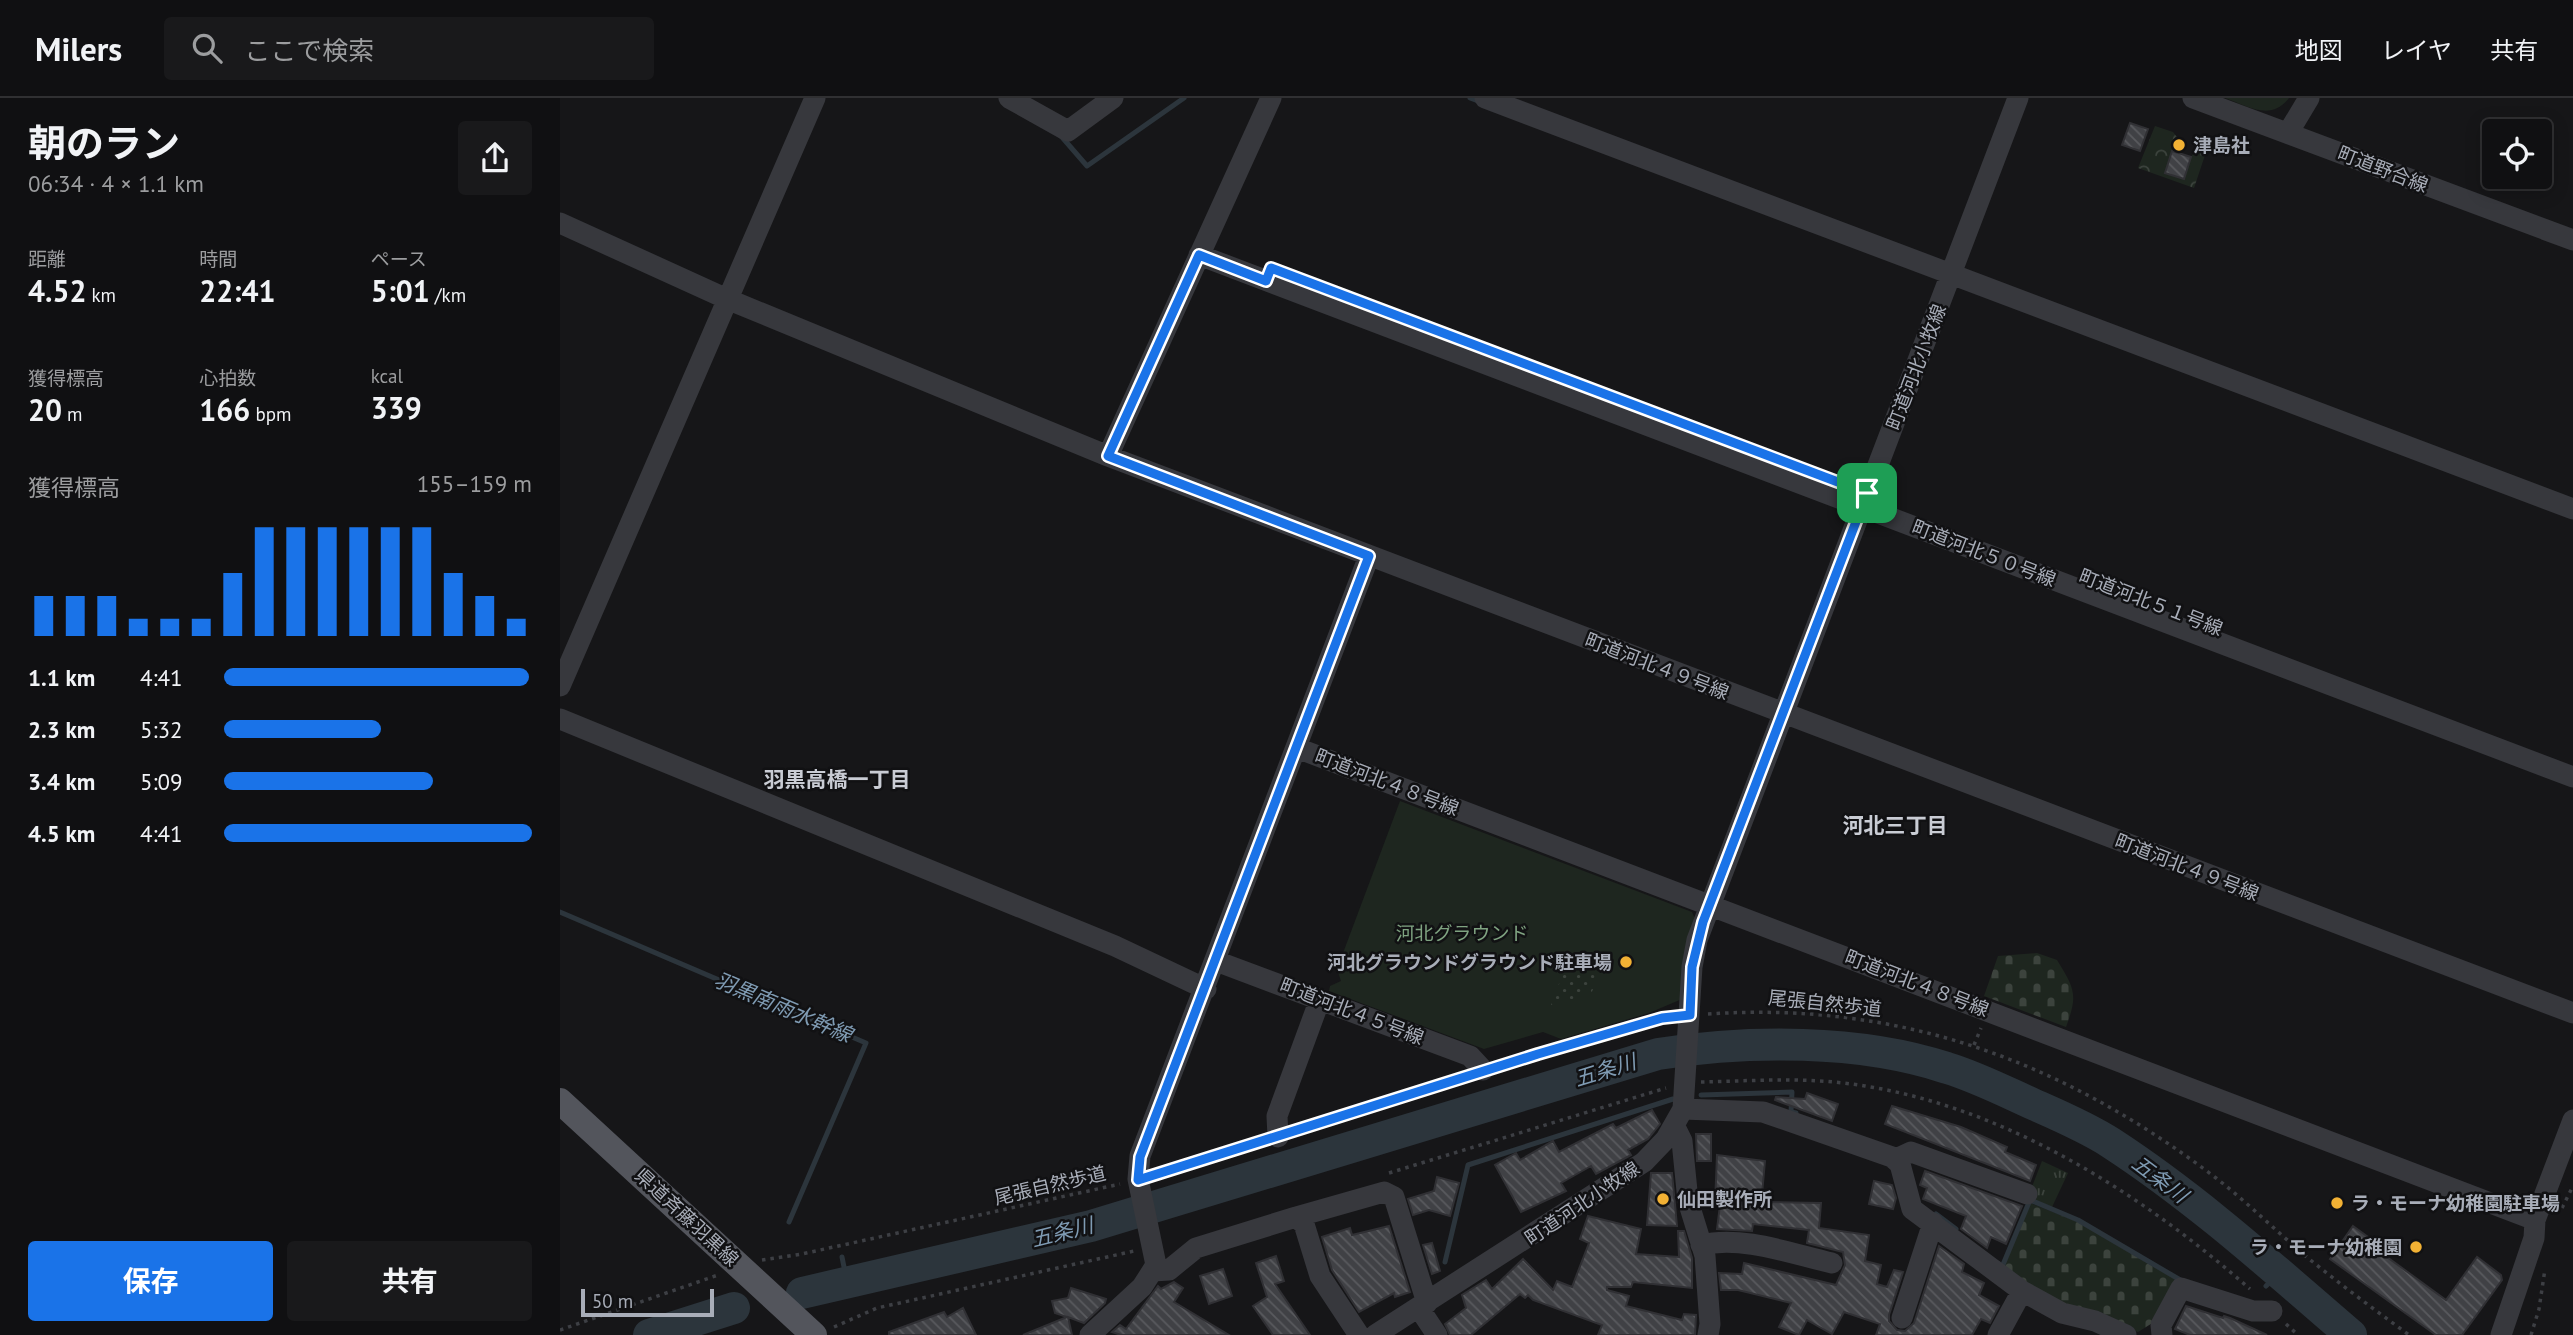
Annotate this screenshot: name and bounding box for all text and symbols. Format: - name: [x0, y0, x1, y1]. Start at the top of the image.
- search box: [164, 17, 654, 80]
- text: Milers: [35, 27, 122, 70]
- icon: search: [188, 29, 226, 67]
- text: ここで検索: [244, 34, 374, 67]
- text: 地図: [2295, 35, 2343, 66]
- text: レイヤ: [2381, 35, 2452, 66]
- text: 共有: [2490, 35, 2538, 66]
- text: 朝のラン: [28, 118, 180, 167]
- map controls: [2482, 119, 2552, 189]
- button: locate: [2482, 119, 2552, 189]
- button: share: [458, 121, 532, 195]
- place label: 津島社: [2193, 133, 2250, 157]
- marker: 津島社: [2171, 137, 2187, 153]
- street label: 町道野合線: [2334, 141, 2432, 197]
- text: 06:34 · 4 × 1.1 km: [28, 169, 204, 198]
- text: 距離: [28, 247, 66, 271]
- text: 時間: [199, 247, 237, 271]
- text: ペース: [371, 247, 427, 271]
- text: 4.52: [28, 271, 86, 310]
- text: 22:41: [199, 271, 275, 310]
- text: 5:01: [371, 271, 430, 310]
- text: km: [86, 283, 116, 307]
- text: /km: [430, 283, 466, 307]
- street label: 町道河北小牧線: [1881, 301, 1951, 433]
- text: kcal: [371, 364, 403, 388]
- text: 獲得標高: [28, 366, 104, 390]
- text: 心拍数: [199, 366, 256, 390]
- text: 339: [371, 388, 422, 427]
- text: 20: [28, 390, 62, 429]
- text: 166: [199, 390, 250, 429]
- text: m: [62, 402, 83, 426]
- text: bpm: [250, 402, 291, 426]
- pin: [1837, 463, 1897, 523]
- text: 155–159 m: [417, 469, 532, 498]
- text: 獲得標高: [28, 473, 120, 502]
- icon: arrive: [1848, 474, 1886, 512]
- street label: 町道河北５０号線: [1909, 515, 2059, 591]
- street label: 町道河北５１号線: [2076, 564, 2226, 640]
- street label: 町道河北４９号線: [1582, 628, 1732, 704]
- text: 1.1 km: [28, 663, 95, 692]
- text: 4:41: [140, 663, 183, 692]
- text: 2.3 km: [28, 715, 95, 744]
- text: 5:32: [140, 715, 183, 744]
- street label: 町道河北４８号線: [1312, 744, 1462, 820]
- district label: 羽黒高橋一丁目: [764, 766, 911, 793]
- text: 3.4 km: [28, 767, 95, 796]
- text: 5:09: [140, 767, 183, 796]
- district label: 河北三丁目: [1843, 812, 1948, 839]
- text: 4.5 km: [28, 819, 95, 848]
- text: 4:41: [140, 819, 183, 848]
- street label: 町道河北４９号線: [2112, 829, 2262, 905]
- park label: 河北グラウンド: [1395, 921, 1529, 945]
- street label: 町道河北４８号線: [1842, 945, 1992, 1021]
- place label: 河北グラウンドグラウンド駐車場: [1327, 950, 1612, 974]
- marker: 河北グラウンドグラウンド駐車場: [1618, 954, 1634, 970]
- water label: 羽黒南雨水幹線: [710, 966, 859, 1049]
- street label: 町道河北４５号線: [1277, 973, 1427, 1049]
- street label: 尾張自然歩道: [1767, 985, 1883, 1021]
- water label: 五条川: [1571, 1047, 1641, 1092]
- water label: 五条川: [2127, 1149, 2195, 1210]
- street label: 町道河北小牧線: [1520, 1156, 1644, 1250]
- street label: 尾張自然歩道: [992, 1160, 1108, 1210]
- street label: 県道斉藤羽黒線: [630, 1163, 744, 1271]
- place label: 仙田製作所: [1677, 1187, 1772, 1211]
- marker: 仙田製作所: [1655, 1191, 1671, 1207]
- place label: ラ・モーナ幼稚園駐車場: [2351, 1191, 2560, 1215]
- marker: ラ・モーナ幼稚園駐車場: [2329, 1195, 2345, 1211]
- water label: 五条川: [1028, 1211, 1098, 1253]
- place label: ラ・モーナ幼稚園: [2250, 1235, 2402, 1259]
- marker: ラ・モーナ幼稚園: [2408, 1239, 2424, 1255]
- button: 保存: [28, 1241, 273, 1321]
- button: 共有: [287, 1241, 532, 1321]
- scale bar: [581, 1286, 714, 1318]
- text: 50 m: [592, 1289, 633, 1313]

